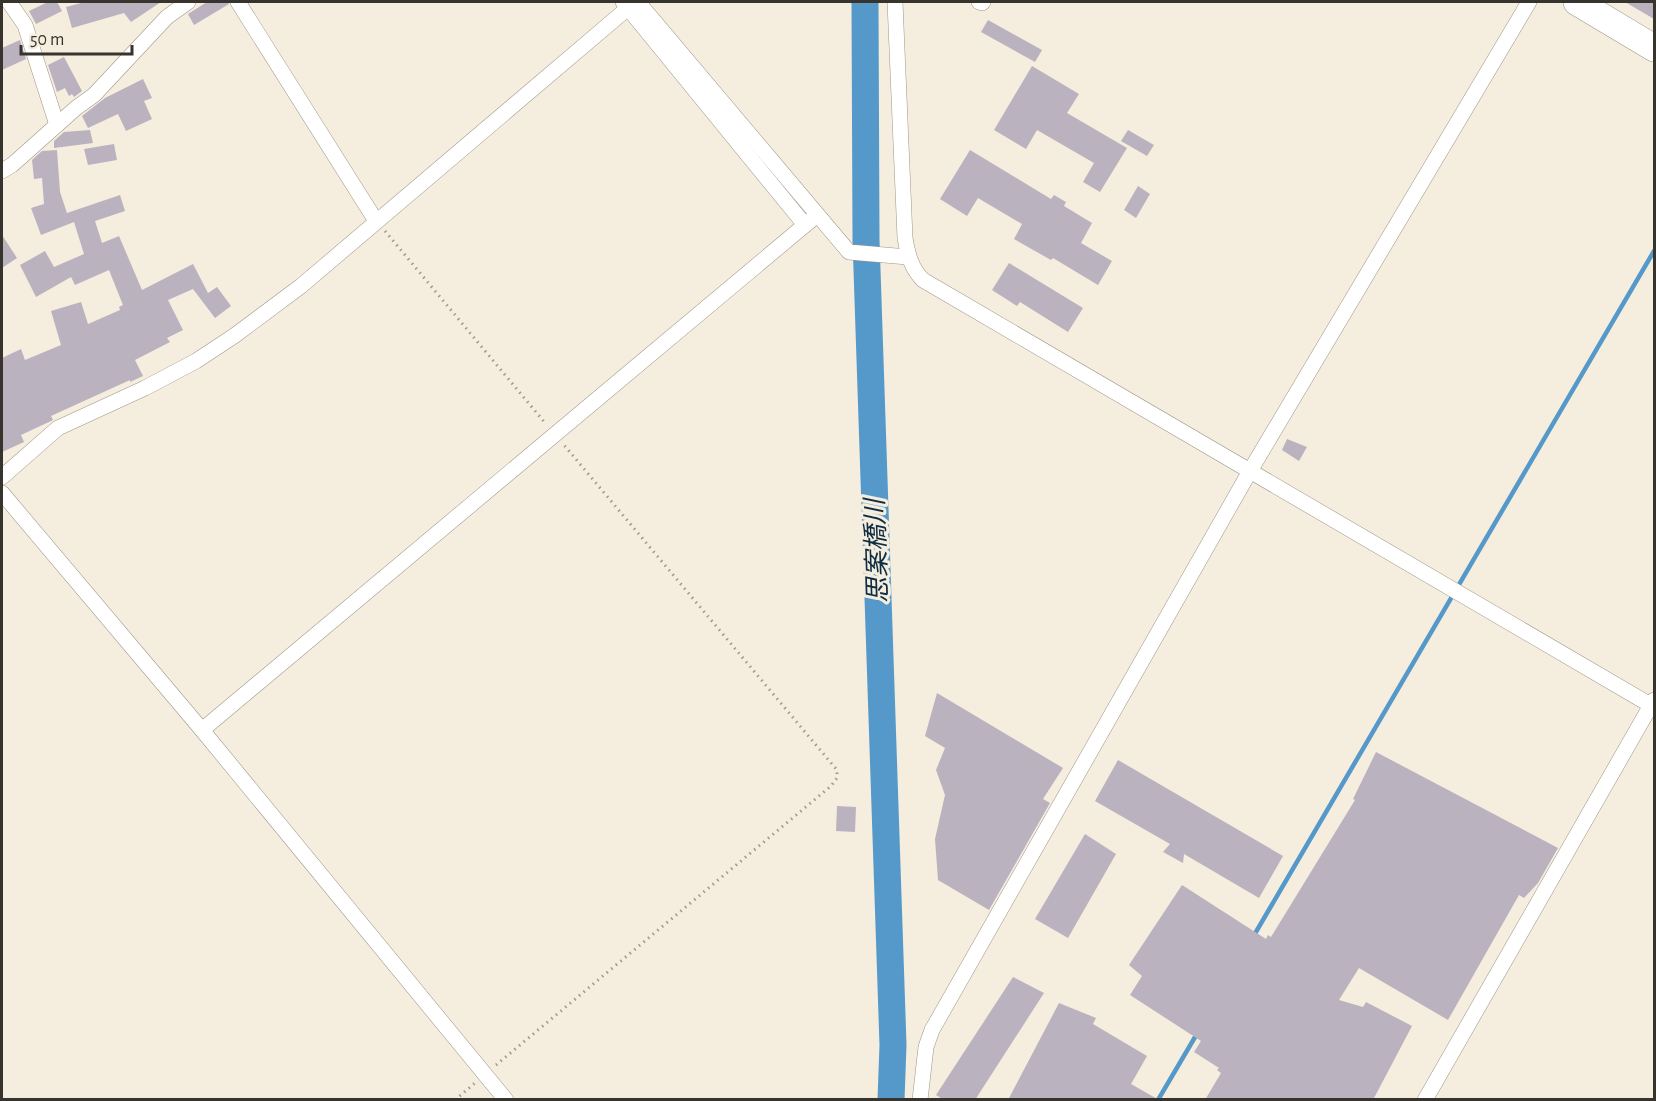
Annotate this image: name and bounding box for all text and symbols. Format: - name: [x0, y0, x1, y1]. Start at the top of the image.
- scale bar: [21, 18, 132, 56]
- text: 50 m: [30, 31, 64, 49]
- water label: 思案橋川: [861, 496, 892, 603]

